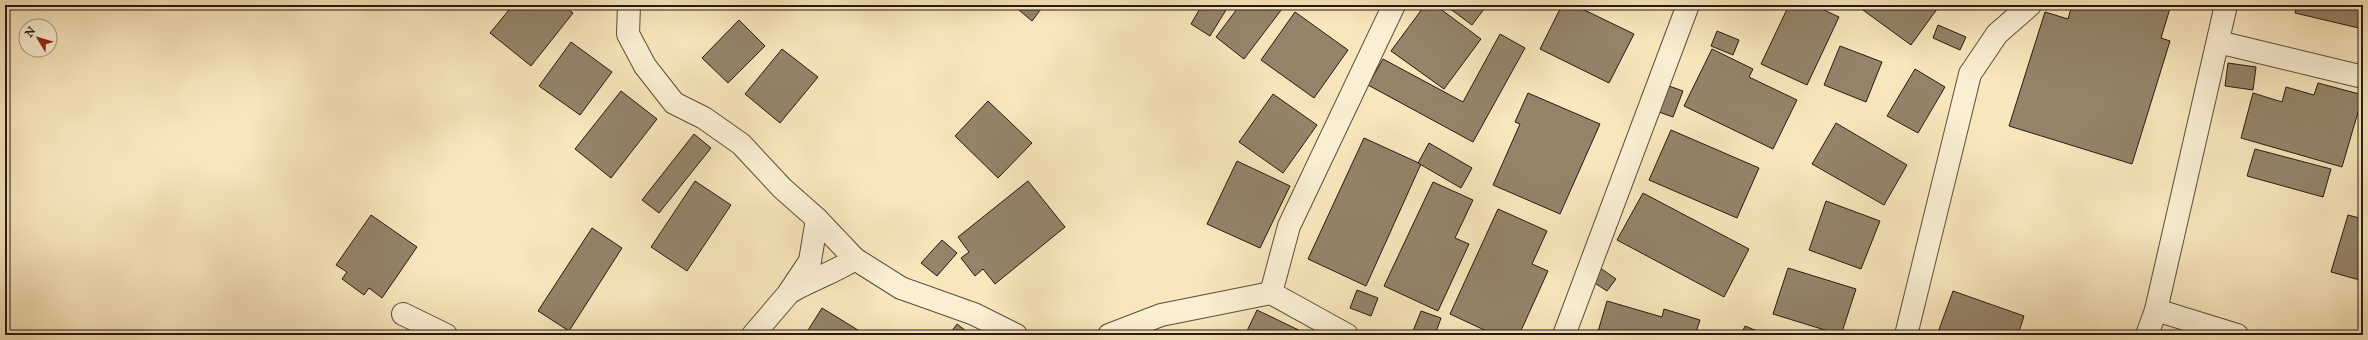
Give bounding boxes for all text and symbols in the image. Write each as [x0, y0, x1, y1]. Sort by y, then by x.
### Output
north arrow [18, 18, 58, 58]
text: N [22, 24, 40, 41]

